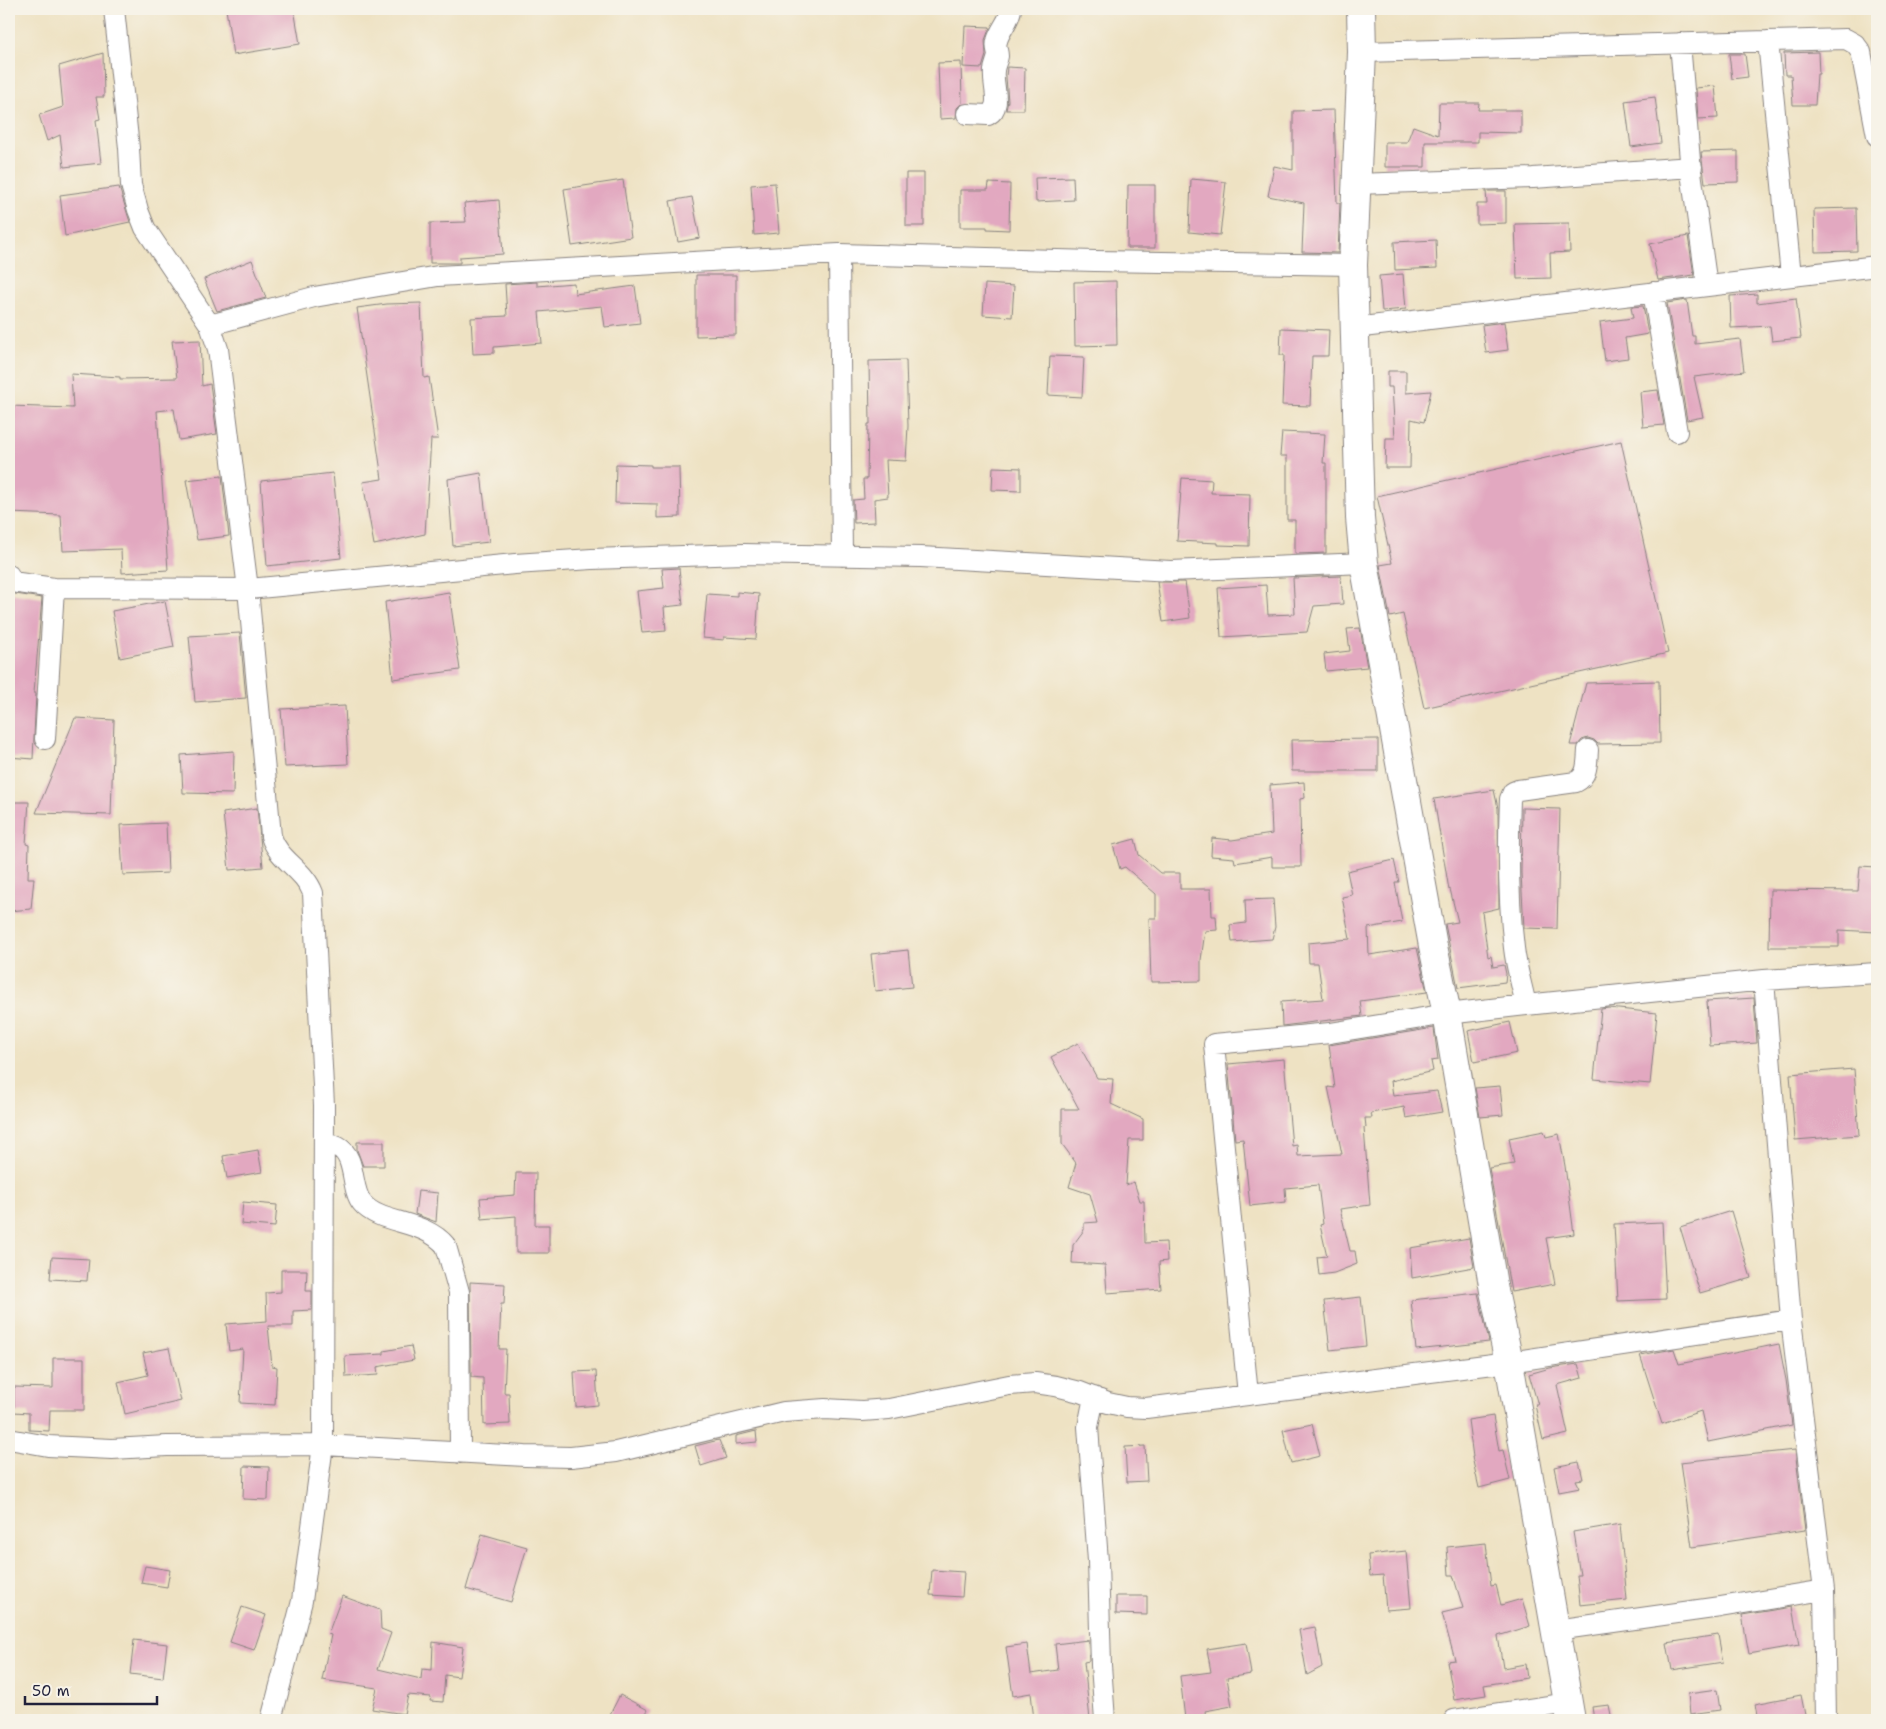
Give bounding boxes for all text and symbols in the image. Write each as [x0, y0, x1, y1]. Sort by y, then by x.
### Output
scale bar [25, 1674, 158, 1706]
text: 50 m [32, 1681, 70, 1701]

